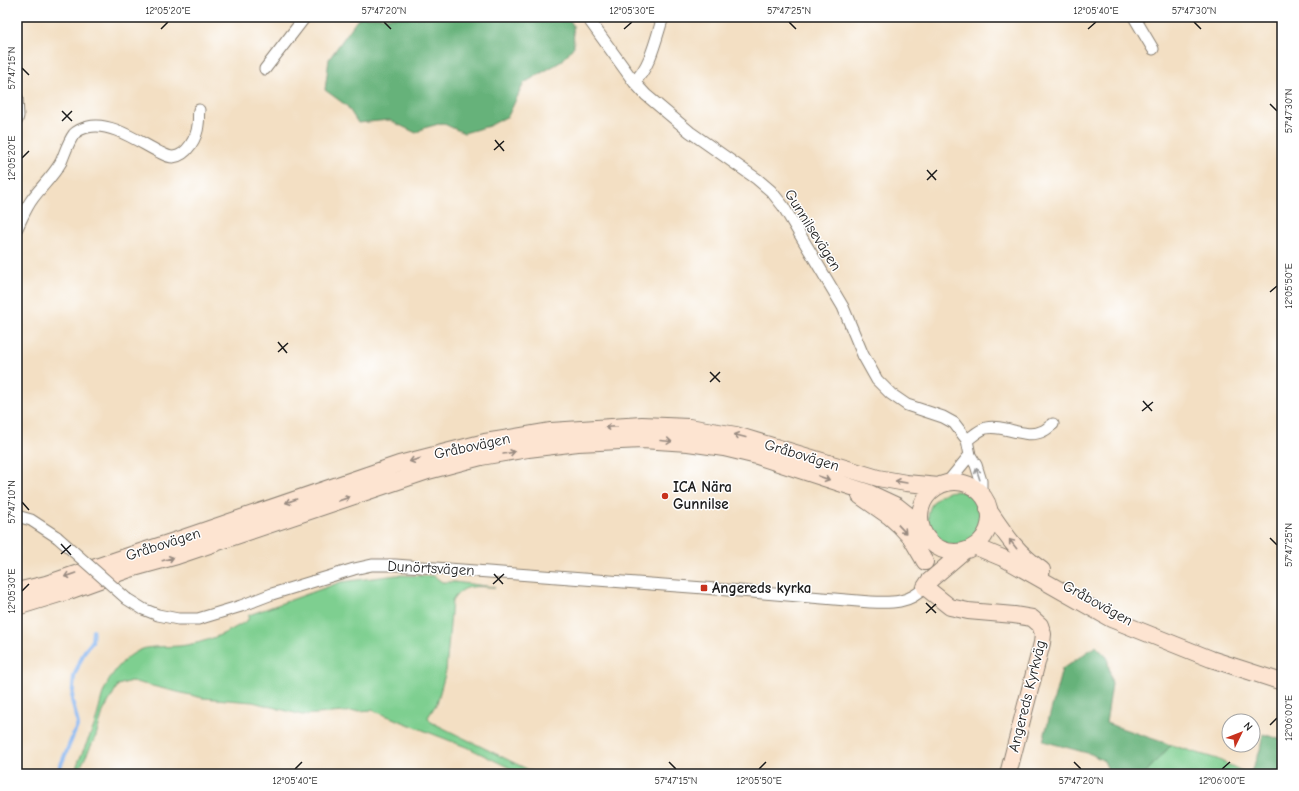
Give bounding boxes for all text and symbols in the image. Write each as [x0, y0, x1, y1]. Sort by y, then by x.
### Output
text: 12°05'20"E [145, 5, 191, 17]
text: 57°47'20"N [362, 5, 406, 17]
text: 12°05'30"E [609, 5, 655, 17]
text: 57°47'25"N [767, 5, 811, 17]
text: 12°05'40"E [1074, 5, 1118, 17]
text: 57°47'30"N [1172, 5, 1216, 17]
text: 57°47'15"N [6, 47, 18, 89]
text: 57°47'30"N [1283, 89, 1295, 133]
text: 12°05'20"E [6, 135, 18, 181]
street label: Gunnilsevägen [781, 186, 845, 274]
text: 12°05'50"E [1283, 263, 1295, 309]
one-way arrow [605, 423, 618, 430]
street label: Gråbovägen [432, 429, 512, 463]
one-way arrow [734, 432, 747, 440]
street label: Gråbovägen [762, 435, 842, 475]
one-way arrow [659, 437, 672, 444]
one-way arrow [502, 448, 515, 456]
one-way arrow [408, 456, 421, 464]
one-way arrow [974, 467, 981, 480]
one-way arrow [818, 475, 830, 483]
place label: ICA Nära Gunnilse [673, 478, 732, 513]
one-way arrow [895, 478, 908, 486]
text: 57°47'10"N [6, 480, 18, 524]
marker: ICA Nära Gunnilse [660, 491, 670, 501]
one-way arrow [337, 494, 349, 502]
one-way arrow [285, 498, 298, 505]
one-way arrow [897, 523, 906, 534]
text: 57°47'25"N [1283, 523, 1295, 567]
street label: Gråbovägen [123, 524, 203, 564]
one-way arrow [1008, 539, 1017, 550]
one-way arrow [161, 555, 174, 562]
street label: Dunörtsvägen [387, 557, 475, 579]
text: 12°05'30"E [6, 568, 18, 614]
one-way arrow [65, 572, 77, 580]
street label: Gråbovägen [1060, 576, 1136, 630]
place label: Angereds kyrka [712, 579, 811, 597]
marker: Angereds kyrka [699, 583, 709, 593]
street label: Angereds Kyrkväg [1004, 638, 1050, 754]
text: 12°06'00"E [1283, 695, 1295, 741]
north arrow [1221, 713, 1261, 753]
text: N [1241, 719, 1255, 734]
text: 12°05'40"E [273, 775, 317, 787]
text: 57°47'15"N [655, 775, 697, 787]
text: 12°05'50"E [736, 775, 782, 787]
text: 57°47'20"N [1059, 775, 1103, 787]
text: 12°06'00"E [1199, 775, 1245, 787]

